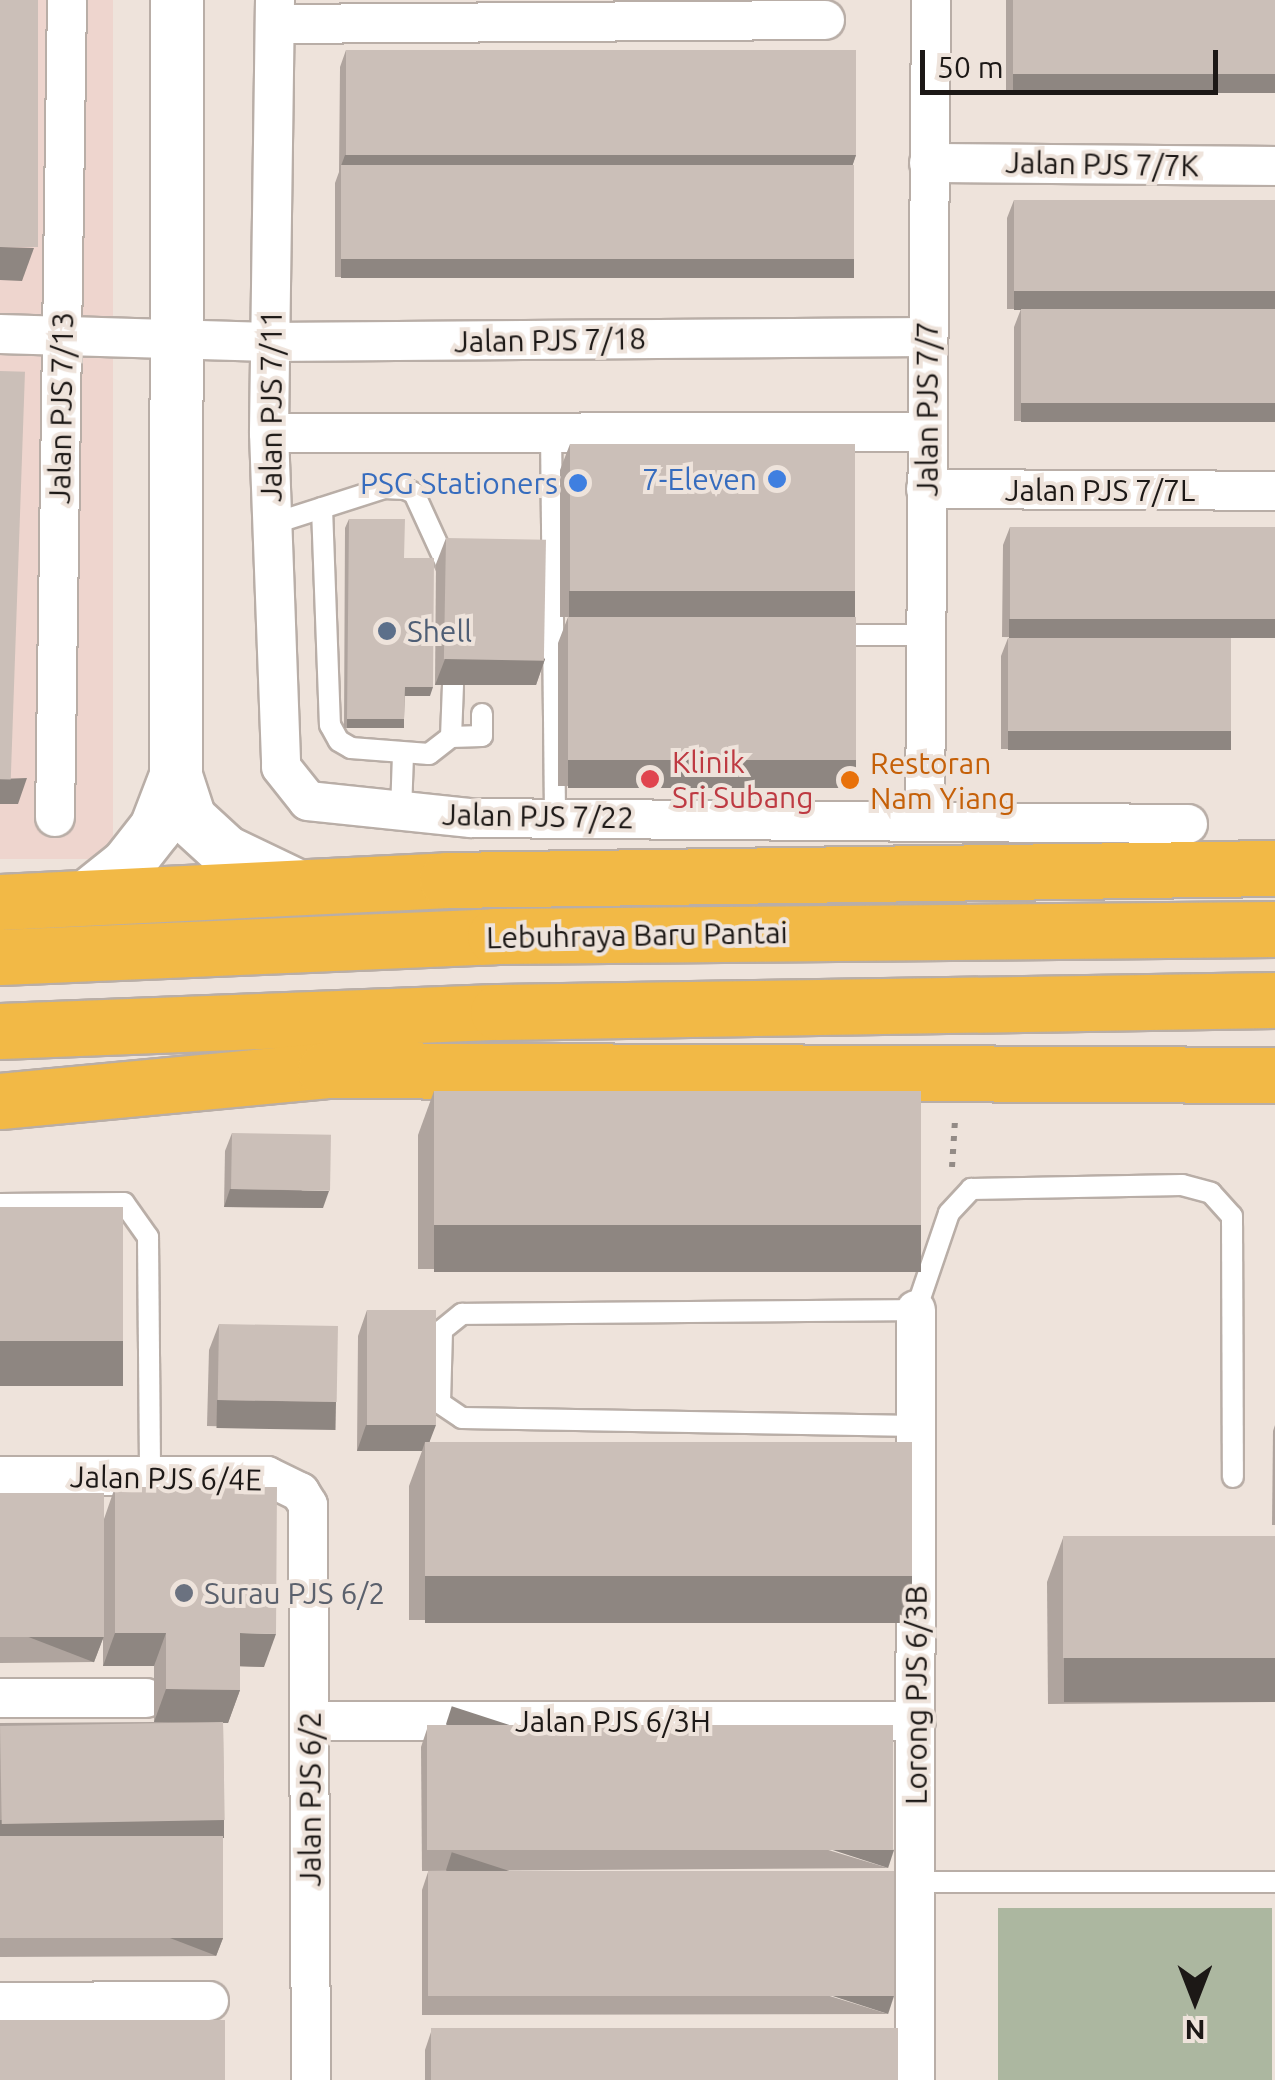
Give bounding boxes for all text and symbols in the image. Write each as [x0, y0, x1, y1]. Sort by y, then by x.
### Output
scale bar [925, 30, 1222, 92]
text: 50 m [937, 50, 1004, 84]
street label: Jalan PJS 7/7K [1005, 144, 1199, 184]
street label: Jalan PJS 7/11 [253, 310, 289, 502]
street label: Jalan PJS 7/13 [41, 312, 81, 504]
street label: Jalan PJS 7/18 [454, 320, 646, 360]
street label: Jalan PJS 7/7 [909, 321, 945, 497]
place label: 7-Eleven [642, 461, 757, 497]
place label: PSG Stationers [360, 465, 558, 501]
marker: 7-Eleven [766, 468, 788, 490]
marker: PSG Stationers [567, 472, 589, 494]
street label: Jalan PJS 7/7L [1005, 472, 1195, 508]
place label: Shell [407, 613, 472, 649]
marker: Shell [376, 620, 398, 642]
place label: Klinik Sri Subang [672, 744, 813, 814]
place label: Restoran Nam Yiang [870, 745, 1015, 816]
marker: Klinik Sri Subang [637, 766, 663, 792]
marker: Restoran Nam Yiang [839, 769, 861, 791]
street label: Jalan PJS 7/22 [442, 796, 634, 836]
street label: Lebuhraya Baru Pantai [486, 914, 788, 956]
street label: Jalan PJS 6/4E [70, 1458, 262, 1498]
place label: Surau PJS 6/2 [204, 1575, 385, 1611]
marker: Surau PJS 6/2 [173, 1582, 195, 1604]
street label: Lorong PJS 6/3B [898, 1585, 934, 1805]
street label: Jalan PJS 6/3H [515, 1703, 711, 1739]
street label: Jalan PJS 6/2 [292, 1711, 328, 1887]
north arrow [1145, 1950, 1245, 2050]
text: N [1185, 2015, 1205, 2046]

